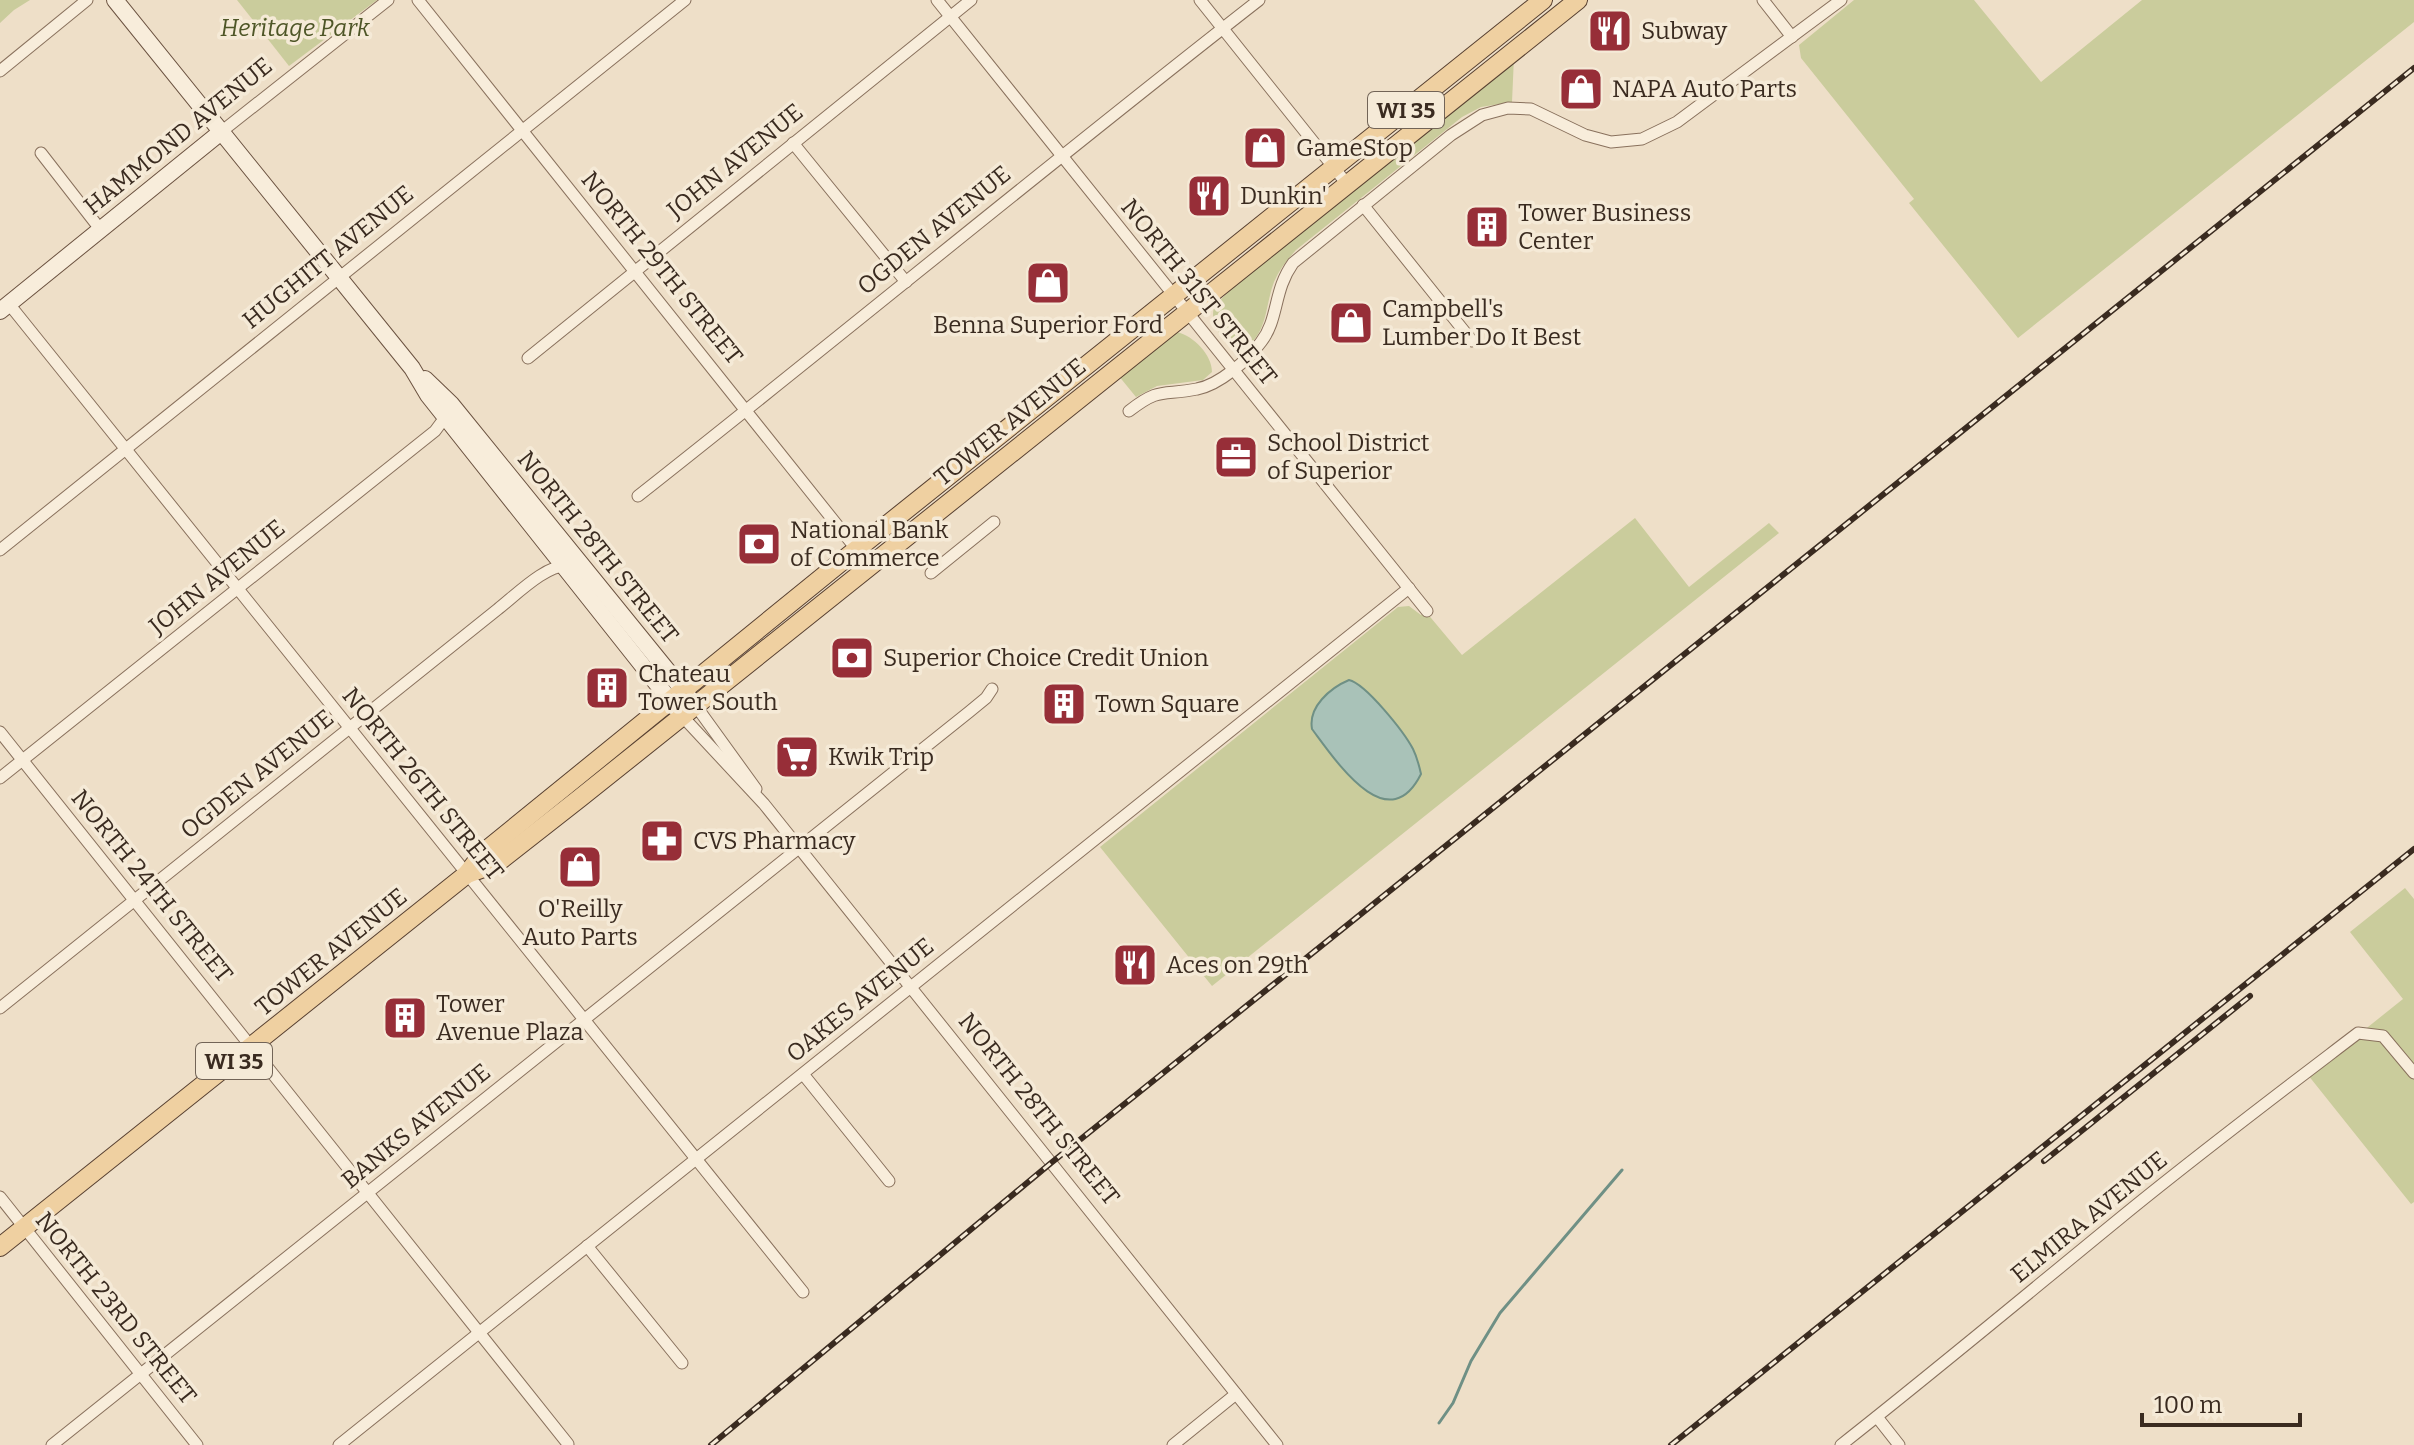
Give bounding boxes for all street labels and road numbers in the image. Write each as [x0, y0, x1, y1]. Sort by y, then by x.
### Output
street label: HAMMOND AVENUE [78, 52, 278, 220]
road number: WI 35 [1368, 92, 1444, 128]
street label: JOHN AVENUE [661, 98, 808, 225]
street label: OGDEN AVENUE [852, 160, 1016, 300]
street label: NORTH 29TH STREET [576, 166, 748, 370]
street label: HUGHITT AVENUE [237, 180, 419, 334]
street label: NORTH 31ST STREET [1115, 193, 1283, 391]
street label: TOWER AVENUE [929, 352, 1091, 492]
street label: NORTH 28TH STREET [512, 445, 684, 649]
street label: JOHN AVENUE [143, 514, 290, 641]
street label: NORTH 26TH STREET [337, 682, 509, 886]
street label: OGDEN AVENUE [175, 704, 339, 844]
street label: NORTH 24TH STREET [66, 784, 238, 988]
street label: TOWER AVENUE [250, 882, 412, 1022]
street label: OAKES AVENUE [781, 932, 939, 1068]
street label: NORTH 28TH STREET [953, 1007, 1125, 1211]
road number: WI 35 [196, 1043, 272, 1079]
street label: BANKS AVENUE [336, 1058, 496, 1194]
street label: ELMIRA AVENUE [2005, 1146, 2173, 1288]
street label: NORTH 23RD STREET [30, 1206, 202, 1410]

